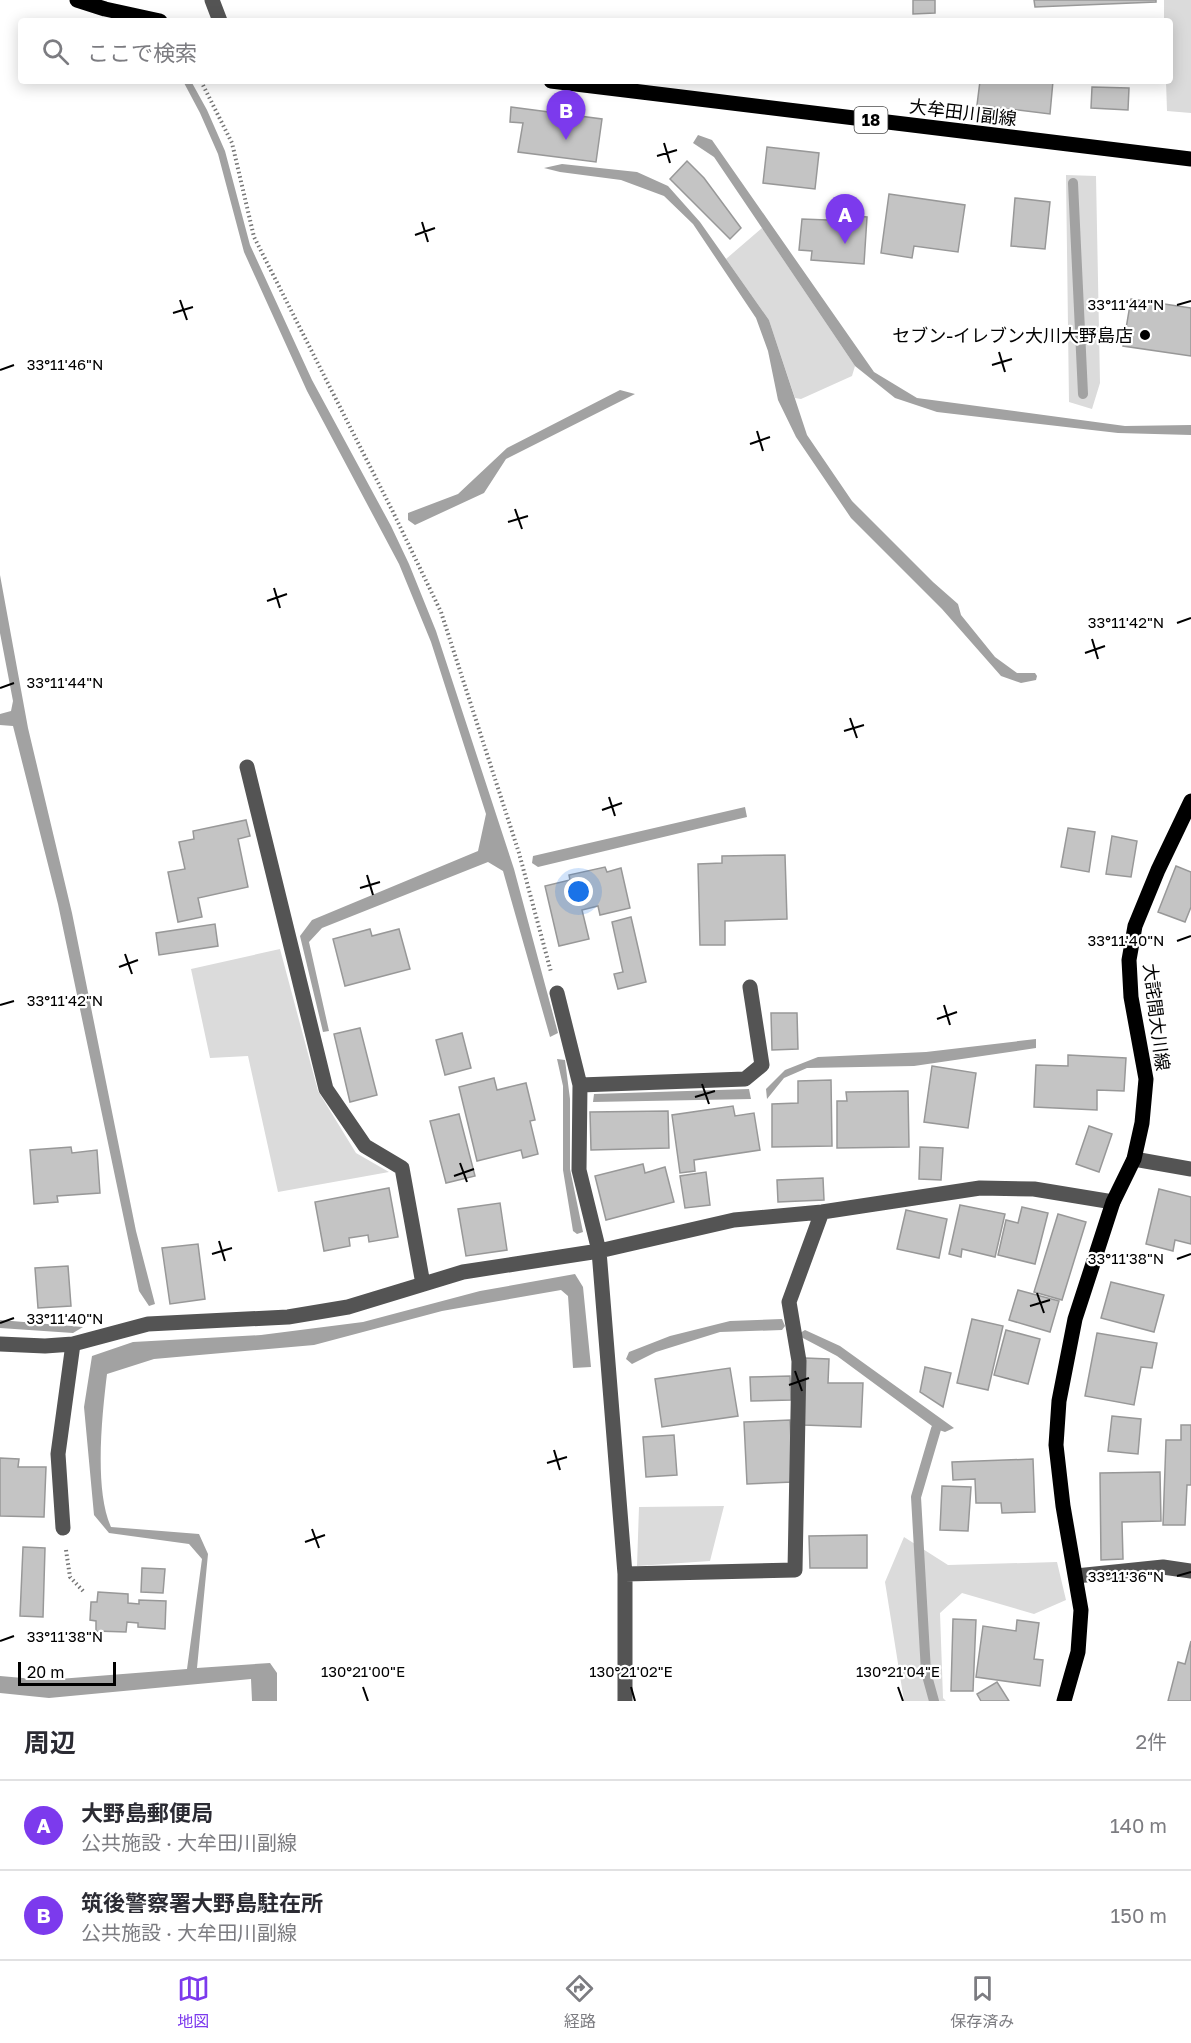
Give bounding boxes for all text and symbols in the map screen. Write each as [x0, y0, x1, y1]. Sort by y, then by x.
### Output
search box [18, 18, 1173, 84]
icon: search [39, 35, 72, 68]
text: ここで検索 [87, 39, 197, 66]
pin: B [546, 90, 586, 140]
street label: 大牟田川副線 [908, 95, 1018, 129]
road number: 18 [854, 107, 888, 133]
pin: A [826, 194, 864, 244]
text: 33°11'44"N [1088, 295, 1164, 313]
place label: セブン-イレブン大川大野島店 [892, 324, 1133, 346]
marker: セブン-イレブン大川大野島店 [1138, 328, 1152, 342]
text: 33°11'46"N [27, 355, 103, 373]
text: 33°11'42"N [1088, 613, 1164, 631]
text: 33°11'44"N [27, 673, 103, 691]
your location [564, 877, 593, 906]
text: 33°11'40"N [1088, 931, 1164, 949]
street label: 大詫間大川線 [1140, 962, 1174, 1072]
text: 33°11'42"N [27, 991, 103, 1009]
text: 33°11'38"N [1088, 1249, 1164, 1267]
text: 33°11'40"N [27, 1309, 103, 1327]
text: 33°11'36"N [1088, 1567, 1164, 1585]
text: 33°11'38"N [27, 1627, 103, 1645]
scale bar [18, 1659, 116, 1686]
text: 20 m [27, 1662, 64, 1682]
text: 130°21'00"E [321, 1662, 405, 1680]
text: 130°21'02"E [589, 1662, 673, 1680]
text: 130°21'04"E [856, 1662, 940, 1680]
text: 周辺 [24, 1727, 76, 1758]
text: 2件 [1135, 1729, 1167, 1753]
text: 大野島郵便局 [81, 1799, 213, 1826]
text: A [36, 1813, 51, 1837]
text: 140 m [1110, 1813, 1167, 1837]
text: 公共施設 · 大牟田川副線 [81, 1830, 297, 1854]
text: 筑後警察署大野島駐在所 [81, 1889, 323, 1916]
text: B [36, 1903, 51, 1927]
text: 150 m [1111, 1903, 1167, 1927]
text: 公共施設 · 大牟田川副線 [81, 1920, 297, 1944]
tab: 地図 [177, 1972, 210, 2032]
tab: 経路 [563, 1972, 596, 2032]
tab: 保存済み [950, 1972, 1014, 2032]

